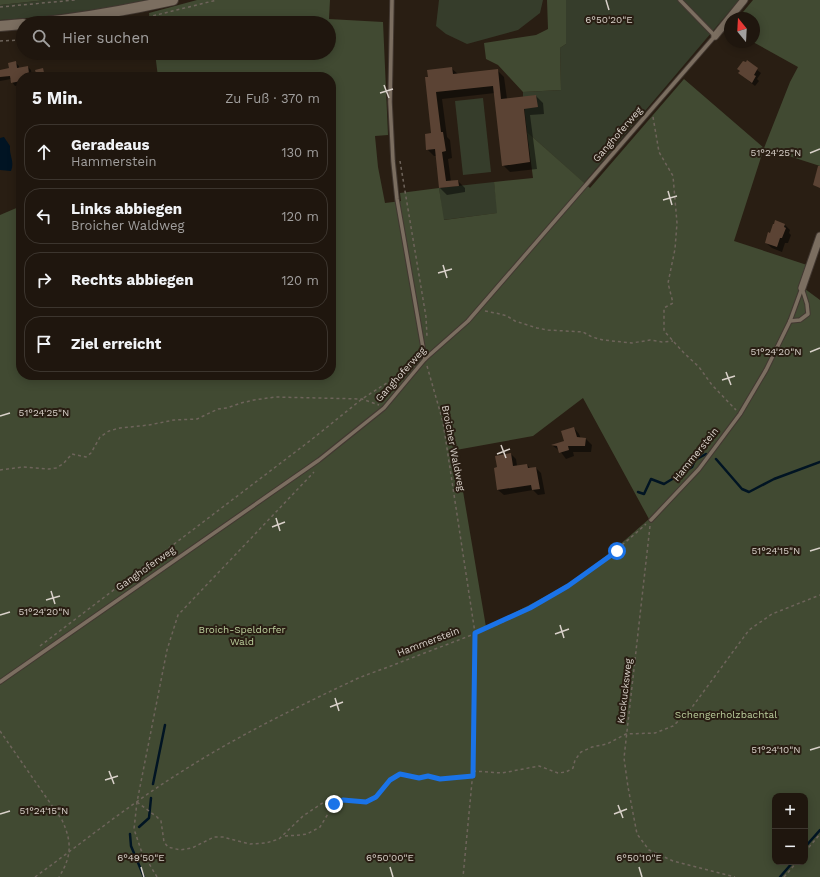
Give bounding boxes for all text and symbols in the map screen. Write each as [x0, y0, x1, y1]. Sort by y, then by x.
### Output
north arrow [724, 12, 760, 48]
text: 6°50'20"E [585, 14, 633, 25]
search box [16, 16, 336, 60]
icon: search [30, 27, 52, 49]
text: Hier suchen [62, 29, 149, 47]
text: 5 Min. [32, 88, 83, 108]
text: Zu Fuß · 370 m [225, 91, 320, 106]
street label: Ganghoferweg [590, 104, 645, 164]
text: Geradeaus [71, 136, 150, 154]
icon: ahead [33, 141, 55, 163]
text: 130 m [281, 145, 319, 160]
text: 51°24'25"N [751, 147, 801, 158]
text: Hammerstein [71, 154, 156, 169]
text: Links abbiegen [71, 200, 182, 218]
icon: left [33, 205, 55, 227]
text: 120 m [281, 209, 319, 224]
text: Broicher Waldweg [71, 218, 184, 233]
icon: right [33, 269, 55, 291]
text: Rechts abbiegen [71, 271, 193, 289]
text: 120 m [281, 273, 319, 288]
icon: arrive [33, 333, 55, 355]
text: Ziel erreicht [71, 335, 161, 353]
street label: Ganghoferweg [373, 344, 428, 404]
text: 51°24'20"N [750, 346, 802, 357]
street label: Broicher Waldweg [440, 404, 467, 493]
text: 51°24'25"N [19, 407, 69, 418]
street label: Hammerstein [670, 425, 720, 483]
route start [608, 542, 626, 560]
street label: Ganghoferweg [114, 544, 177, 593]
text: 51°24'15"N [752, 545, 800, 556]
text: 51°24'20"N [18, 606, 70, 617]
park label: Broich-Speldorfer Wald [198, 624, 286, 647]
street label: Hammerstein [396, 625, 461, 658]
street label: Kuckucksweg [615, 657, 634, 724]
park label: Schengerholzbachtal [675, 709, 777, 720]
text: 51°24'10"N [751, 744, 801, 755]
map controls [772, 793, 808, 865]
button: + [772, 793, 808, 829]
route end [325, 795, 343, 813]
text: 51°24'15"N [20, 805, 68, 816]
button: − [772, 829, 808, 865]
text: 6°49'50"E [117, 852, 165, 863]
text: 6°50'00"E [366, 852, 414, 863]
text: 6°50'10"E [616, 852, 662, 863]

